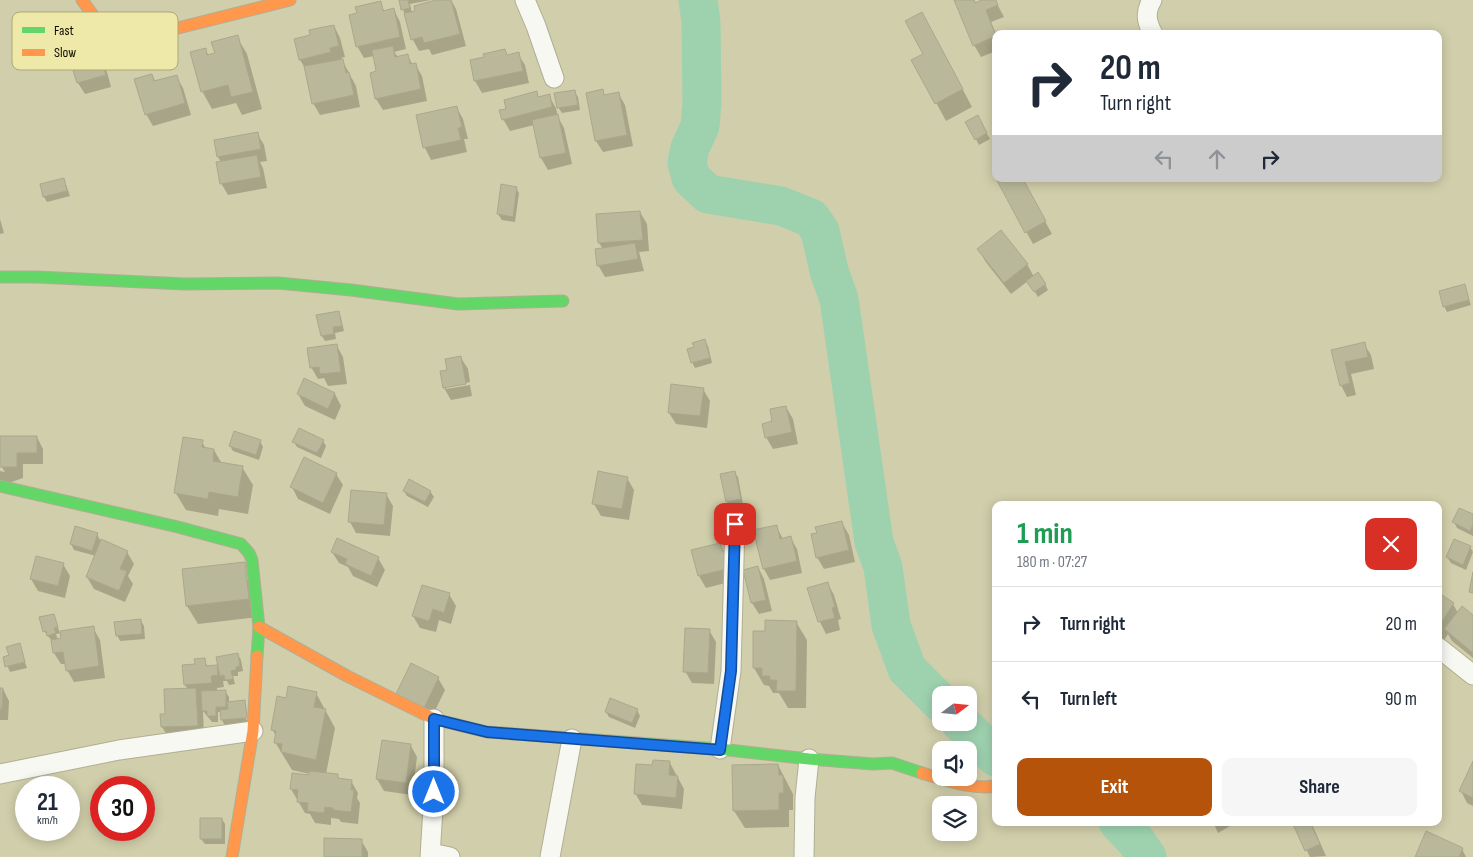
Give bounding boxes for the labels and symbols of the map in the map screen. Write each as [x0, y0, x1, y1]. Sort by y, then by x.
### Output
legend [12, 12, 178, 70]
text: Fast [54, 22, 74, 39]
text: Slow [54, 44, 76, 61]
pin [714, 503, 756, 545]
north arrow [932, 686, 978, 731]
position arrow [407, 765, 459, 817]
speed limit sign: 30 [90, 776, 155, 841]

